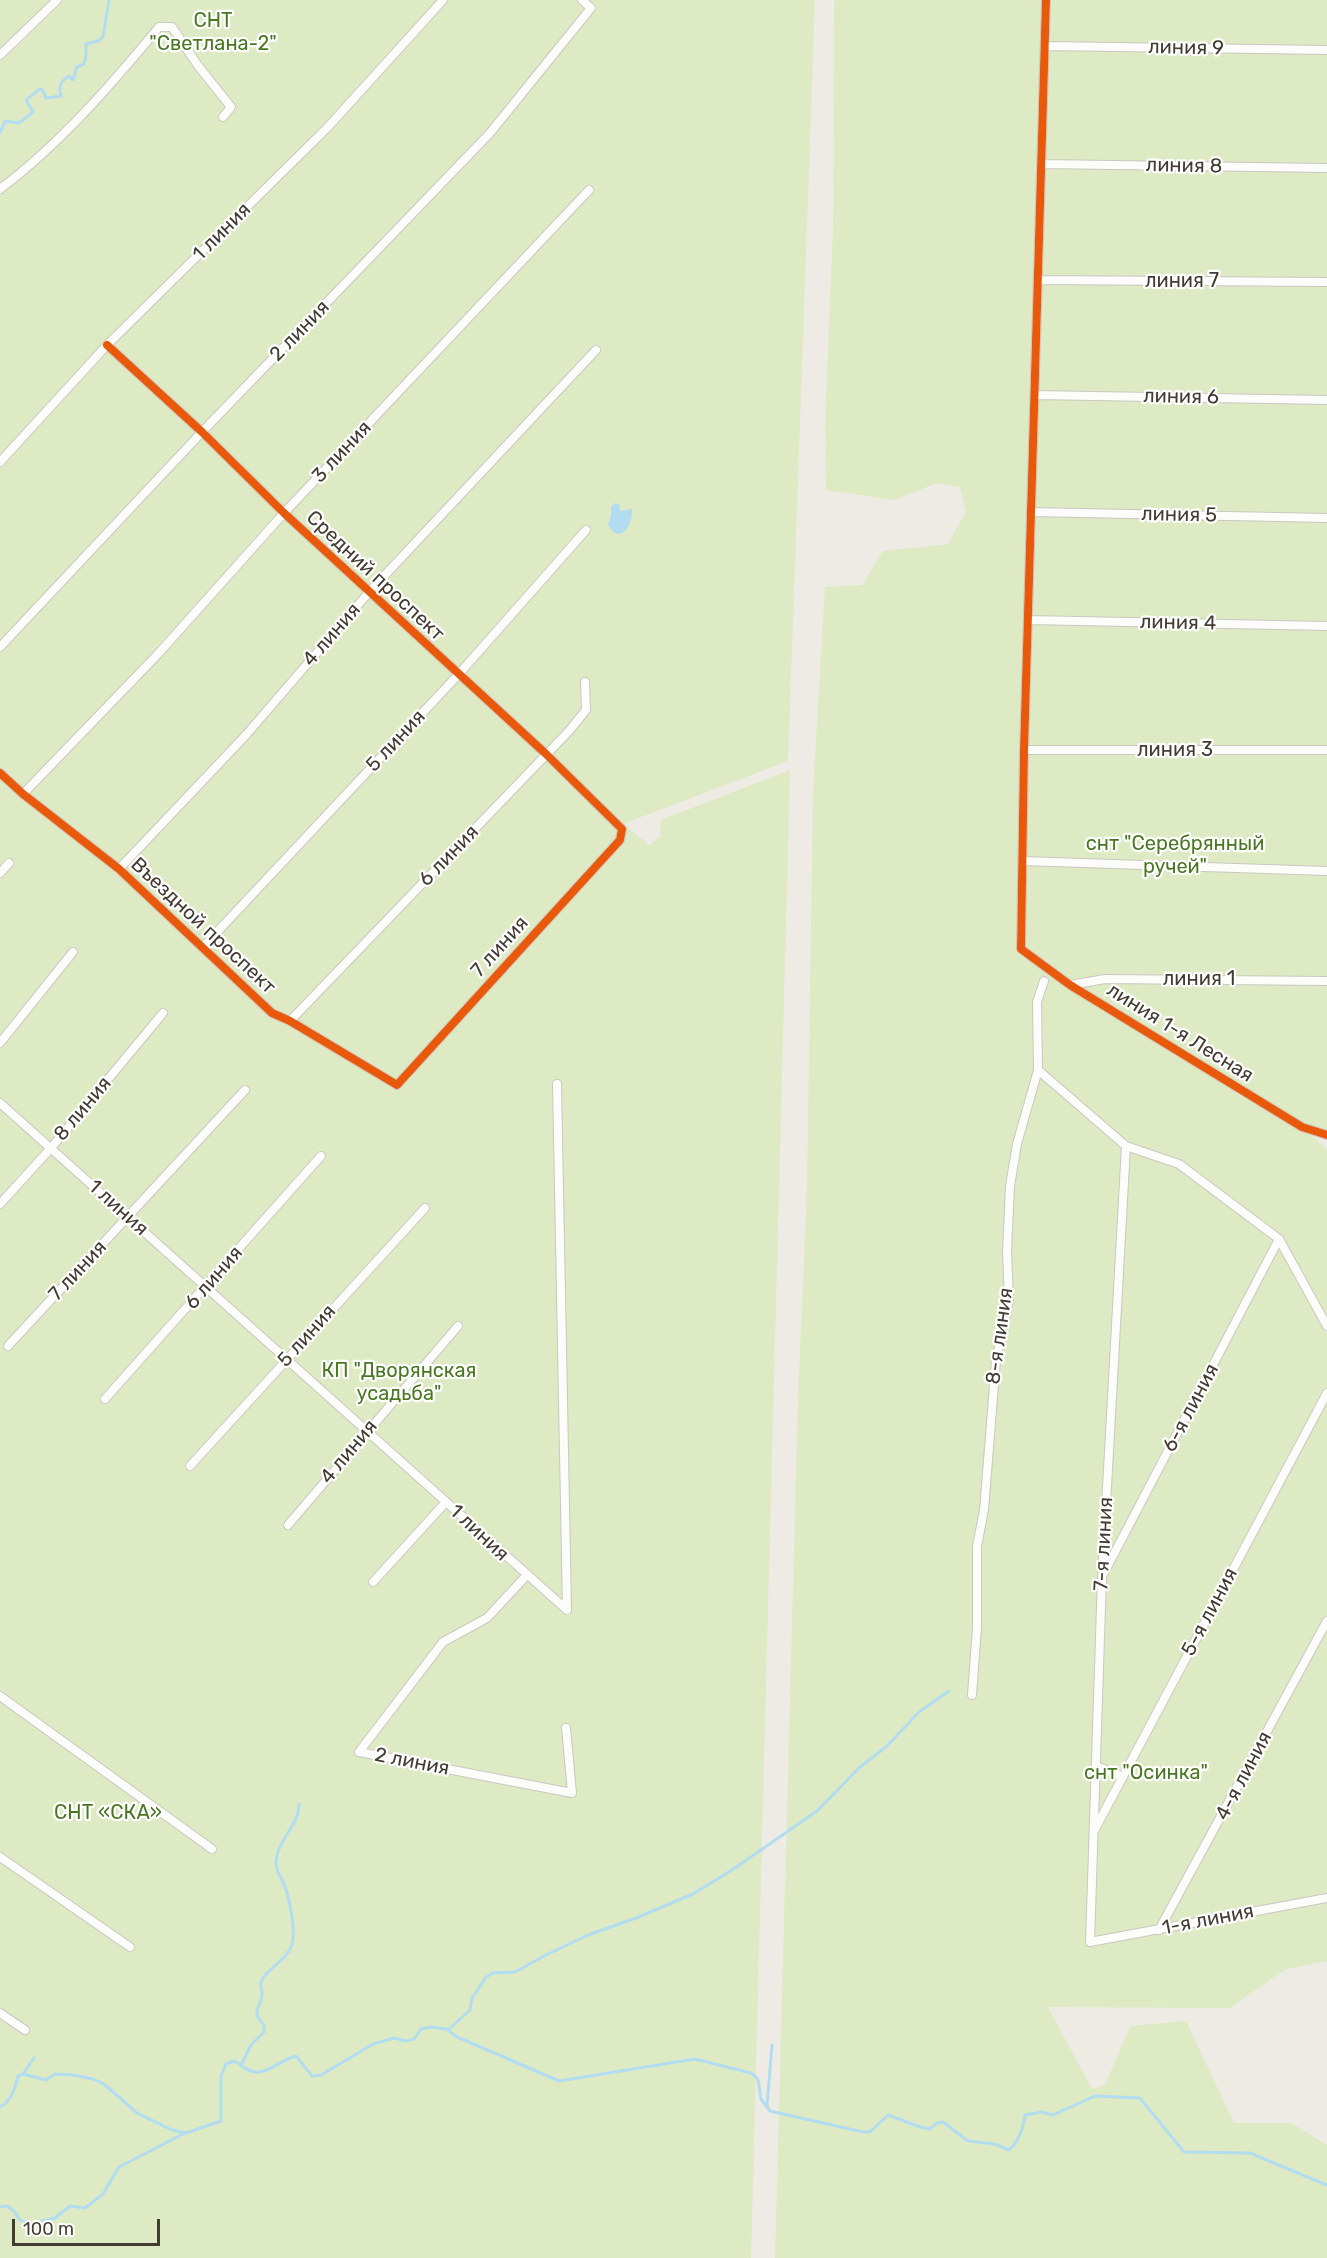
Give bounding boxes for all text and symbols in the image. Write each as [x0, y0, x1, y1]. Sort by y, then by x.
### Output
park label: СНТ "Светлана-2" [149, 9, 277, 56]
street label: линия 9 [1148, 35, 1224, 61]
street label: линия 8 [1145, 153, 1223, 179]
street label: 1 линия [188, 198, 256, 266]
street label: линия 7 [1145, 269, 1219, 293]
street label: 2 линия [265, 295, 335, 367]
street label: линия 6 [1143, 384, 1219, 410]
street label: 3 линия [307, 416, 377, 488]
street label: линия 5 [1141, 502, 1217, 528]
street label: Средний проспект [301, 506, 449, 646]
street label: 4 линия [298, 598, 366, 672]
street label: линия 4 [1140, 610, 1216, 636]
street label: 5 линия [361, 705, 431, 777]
street label: линия 3 [1137, 738, 1213, 762]
street label: 6 линия [414, 820, 484, 892]
park label: снт "Серебрянный ручей" [1086, 832, 1264, 879]
street label: Въездной проспект [126, 853, 280, 999]
street label: 7 линия [466, 911, 534, 983]
street label: линия 1 [1163, 967, 1235, 991]
street label: линия 1-я Лесная [1102, 978, 1258, 1088]
street label: 8 линия [49, 1072, 117, 1146]
street label: 1 линия [83, 1175, 153, 1241]
street label: 7 линия [44, 1236, 112, 1306]
street label: 6 линия [180, 1241, 248, 1315]
street label: 8-я линия [981, 1286, 1019, 1386]
street label: 5 линия [273, 1300, 341, 1372]
park label: КП "Дворянская усадьба" [321, 1359, 477, 1406]
street label: 6-я линия [1158, 1360, 1224, 1456]
street label: 4 линия [315, 1415, 383, 1489]
street label: 7-я линия [1090, 1496, 1118, 1592]
street label: 1 линия [444, 1500, 514, 1566]
street label: 5-я линия [1177, 1564, 1243, 1660]
street label: 4-я линия [1211, 1728, 1277, 1824]
street label: 2 линия [373, 1743, 451, 1781]
park label: снт "Осинка" [1084, 1761, 1208, 1785]
park label: СНТ «СКА» [54, 1801, 162, 1825]
street label: 1-я линия [1160, 1899, 1256, 1941]
scale bar [15, 2207, 164, 2245]
text: 100 m [23, 2218, 74, 2240]

